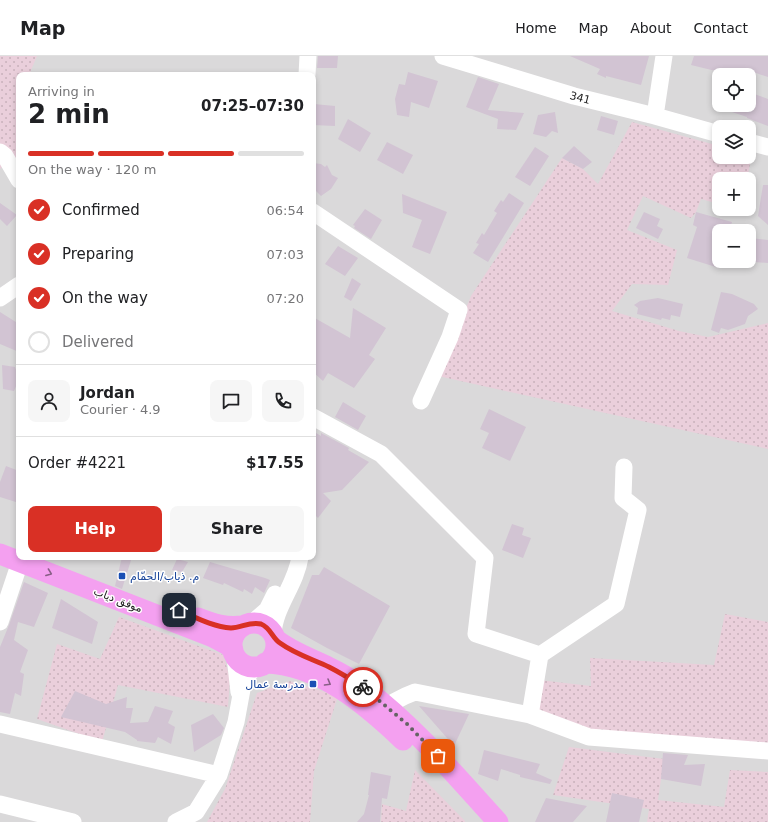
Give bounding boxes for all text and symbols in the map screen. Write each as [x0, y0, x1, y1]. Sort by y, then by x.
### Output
text: Map [20, 17, 65, 39]
text: Home [515, 20, 557, 36]
text: Map [579, 20, 608, 36]
text: About [630, 20, 672, 36]
text: Contact [694, 20, 748, 36]
map controls [712, 68, 756, 268]
button: locate [712, 68, 756, 112]
text: Arriving in [28, 84, 95, 99]
street label: 341 [568, 89, 592, 107]
text: 07:25–07:30 [201, 97, 304, 115]
text: 2 min [28, 99, 110, 129]
button: layers [712, 120, 756, 164]
text: On the way · 120 m [28, 162, 156, 177]
button: + [712, 172, 756, 216]
icon: check [28, 199, 50, 221]
text: Confirmed [62, 201, 140, 219]
text: 06:54 [267, 203, 304, 218]
button: − [712, 224, 756, 268]
icon: check [28, 243, 50, 265]
text: Preparing [62, 245, 134, 263]
text: 07:03 [267, 247, 304, 262]
icon: check [28, 287, 50, 309]
text: On the way [62, 289, 148, 307]
text: 07:20 [267, 291, 304, 306]
text: Delivered [62, 333, 134, 351]
button: person [28, 380, 70, 422]
button: chat [210, 380, 252, 422]
button: phone [262, 380, 304, 422]
text: Jordan [80, 384, 135, 402]
text: Courier · 4.9 [80, 402, 161, 417]
text: Order #4221 [28, 454, 126, 472]
text: $17.55 [246, 454, 304, 472]
button: Help [28, 506, 162, 552]
button: Share [170, 506, 304, 552]
one-way arrow [46, 569, 53, 577]
place label: م. ذياب/الحمّام [130, 570, 199, 583]
marker: م. ذياب/الحمّام [117, 571, 127, 581]
street label: موفق دياب [91, 585, 144, 616]
pin [162, 593, 196, 627]
icon: home [168, 599, 190, 621]
courier [343, 667, 383, 707]
icon: bike [352, 676, 374, 698]
place label: مدرسة عمال [245, 678, 305, 691]
one-way arrow [324, 678, 332, 685]
marker: مدرسة عمال [308, 679, 318, 689]
pin [421, 739, 455, 773]
icon: bag [427, 745, 449, 767]

